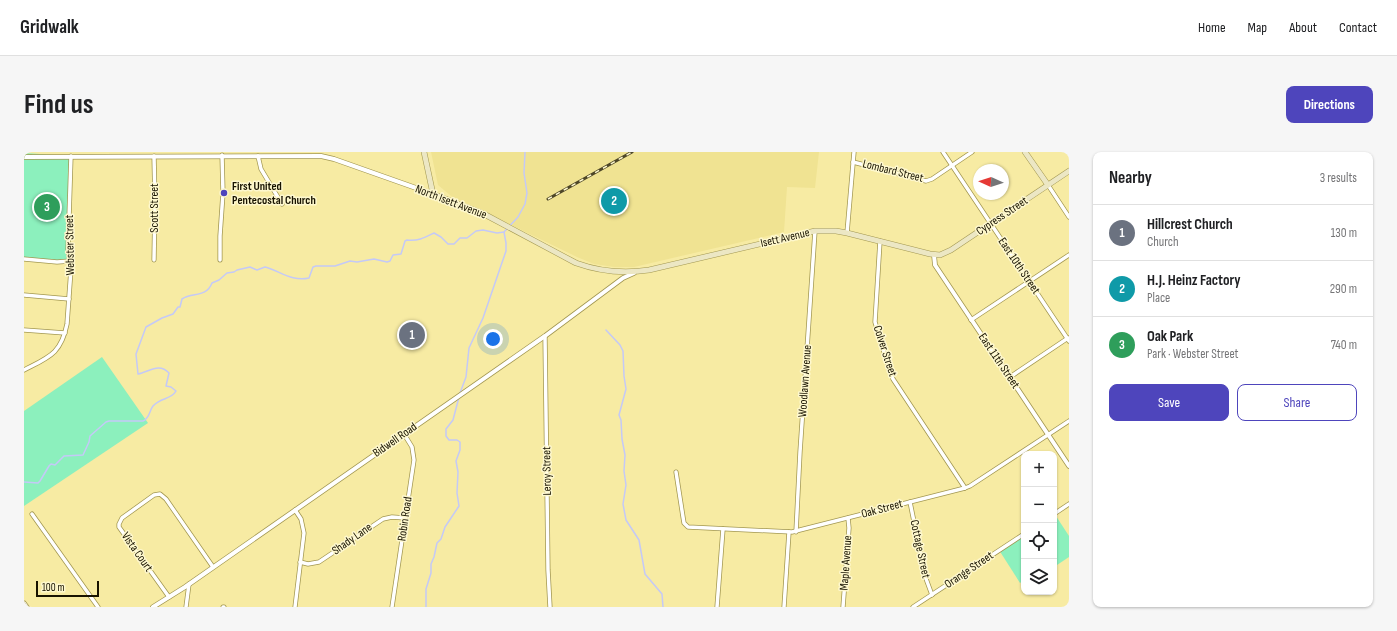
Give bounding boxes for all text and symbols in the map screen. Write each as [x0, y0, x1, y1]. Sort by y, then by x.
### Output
text: Gridwalk [20, 16, 79, 39]
text: Home [1198, 19, 1226, 36]
text: Map [1248, 19, 1267, 36]
text: About [1289, 19, 1317, 36]
text: Contact [1339, 19, 1377, 36]
button: Directions [1286, 86, 1373, 123]
text: Find us [24, 88, 93, 121]
street label: Lombard Street [861, 156, 925, 186]
north arrow [973, 164, 1009, 200]
text: Nearby [1109, 168, 1152, 188]
text: 3 results [1320, 170, 1357, 186]
place label: First United Pentecostal Church [232, 179, 316, 208]
street label: North Isett Avenue [413, 181, 489, 223]
street label: Scott Street [147, 183, 162, 233]
pin: 2 [601, 186, 627, 216]
marker: First United Pentecostal Church [219, 188, 229, 198]
pin: 3 [34, 192, 60, 222]
street label: Cypress Street [973, 193, 1031, 239]
street label: Webster Street [62, 214, 78, 276]
text: Hillcrest Church [1147, 215, 1233, 234]
street label: Isett Avenue [759, 225, 811, 251]
text: 1 [1119, 225, 1125, 241]
text: 130 m [1331, 225, 1357, 241]
text: Church [1147, 234, 1179, 250]
street label: East 10th Street [995, 235, 1044, 297]
text: H.J. Heinz Factory [1147, 271, 1241, 290]
text: 2 [1119, 281, 1125, 297]
text: 290 m [1330, 281, 1357, 297]
text: Place [1147, 290, 1170, 306]
pin: 1 [399, 320, 425, 350]
street label: Colver Street [870, 323, 900, 379]
text: Oak Park [1147, 327, 1193, 346]
your location [483, 329, 503, 349]
street label: East 11th Street [975, 330, 1023, 392]
text: 3 [1119, 337, 1125, 353]
text: 740 m [1331, 337, 1357, 353]
street label: Woodlawn Avenue [795, 344, 815, 418]
text: Park · Webster Street [1147, 346, 1239, 362]
button: Save [1109, 384, 1229, 421]
button: Share [1237, 384, 1357, 421]
street label: Bidwell Road [370, 419, 420, 461]
street label: Leroy Street [539, 446, 555, 496]
map controls [1021, 451, 1057, 595]
button: + [1021, 451, 1057, 487]
button: − [1021, 487, 1057, 523]
street label: Robin Road [394, 496, 416, 542]
street label: Oak Street [860, 496, 905, 522]
street label: Cottage Street [906, 518, 934, 580]
street label: Shady Lane [329, 520, 375, 558]
button: locate [1021, 523, 1057, 559]
street label: Vista Court [118, 529, 156, 575]
street label: Maple Avenue [837, 535, 855, 591]
street label: Orange Street [942, 548, 997, 592]
button: layers [1021, 559, 1057, 595]
scale bar [36, 579, 99, 598]
text: 100 m [42, 581, 64, 594]

